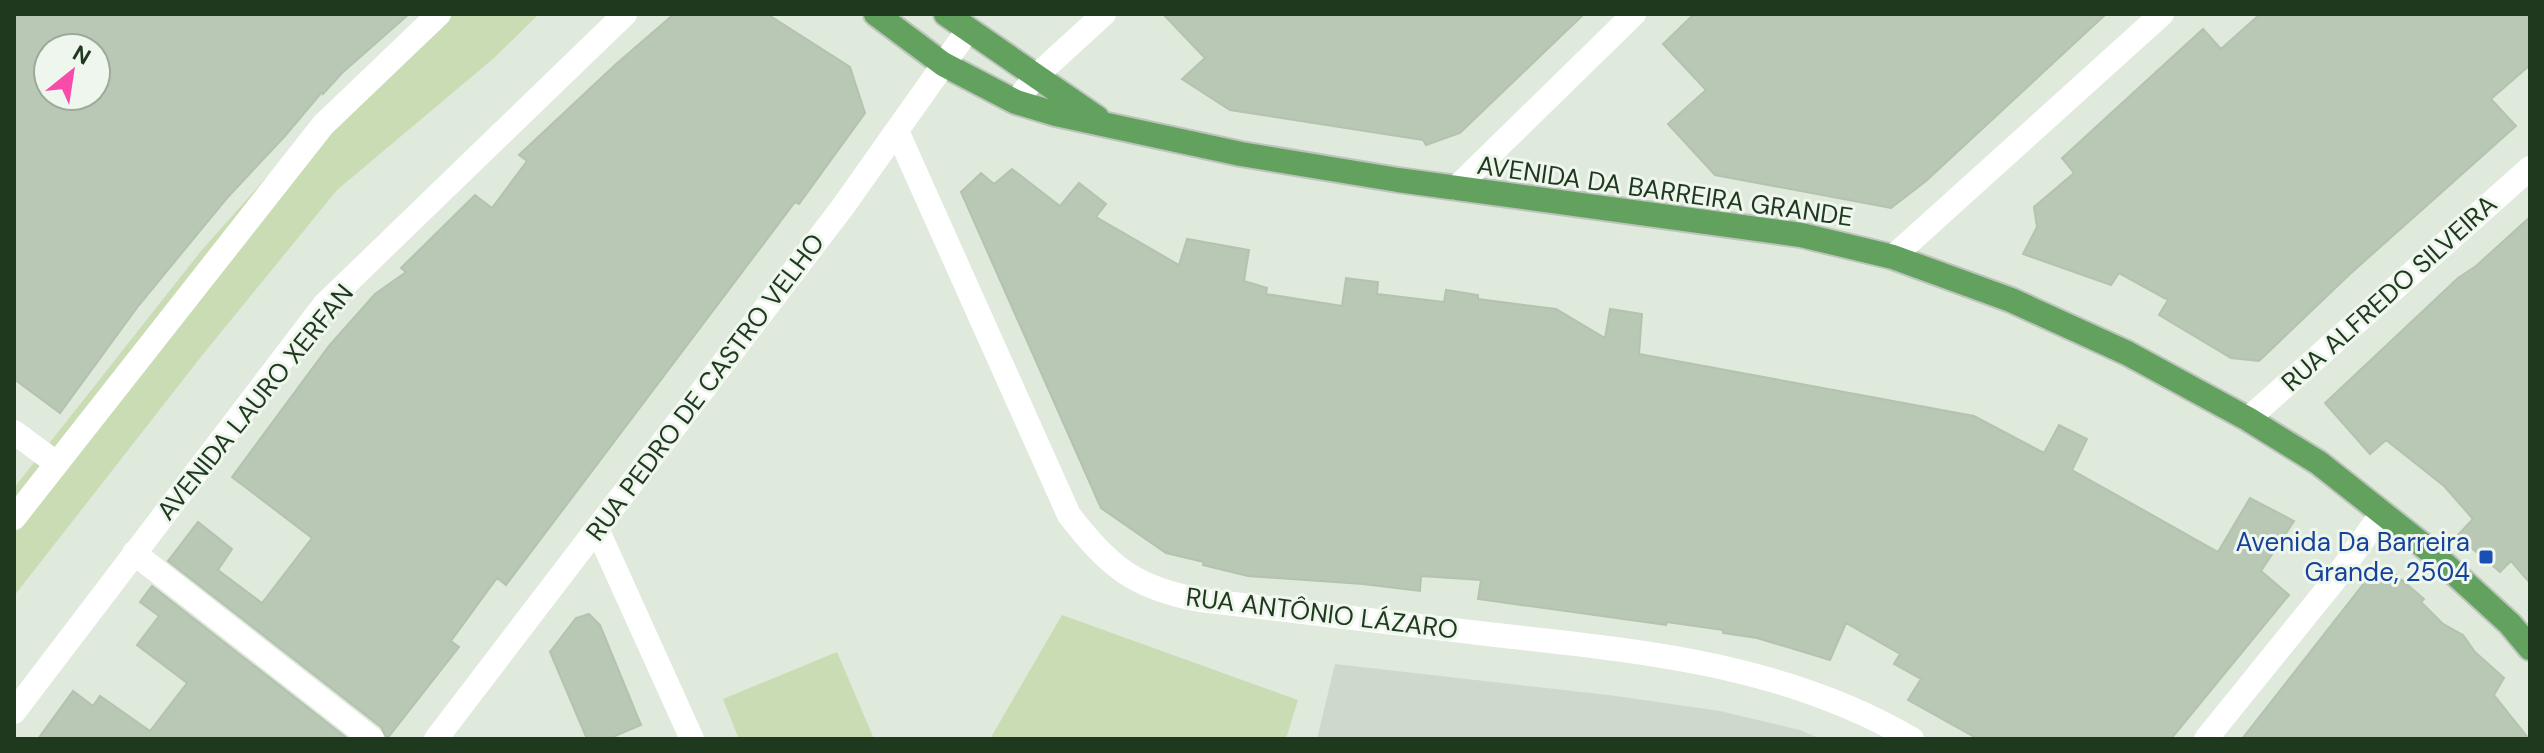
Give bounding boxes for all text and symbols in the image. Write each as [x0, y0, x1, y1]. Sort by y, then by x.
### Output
north arrow [32, 32, 112, 112]
text: N [68, 39, 96, 72]
street label: AVENIDA DA BARREIRA GRANDE [1475, 148, 1855, 234]
street label: RUA ALFREDO SILVEIRA [2274, 187, 2504, 399]
street label: RUA PEDRO DE CASTRO VELHO [578, 227, 832, 547]
street label: AVENIDA LAURO XERFAN [149, 277, 361, 527]
place label: Avenida Da Barreira Grande, 2504 [2235, 525, 2470, 589]
marker: Avenida Da Barreira Grande, 2504 [2477, 548, 2495, 566]
street label: RUA ANTÔNIO LÁZARO [1184, 579, 1460, 647]

